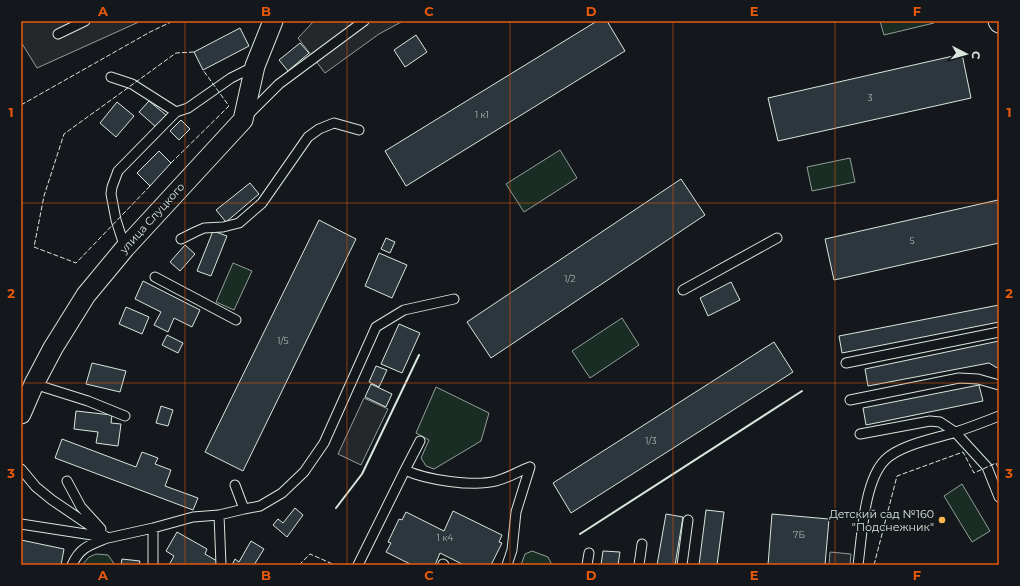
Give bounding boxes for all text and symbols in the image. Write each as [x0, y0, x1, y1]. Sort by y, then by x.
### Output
text: A [97, 3, 109, 19]
text: B [261, 3, 271, 19]
text: C [424, 3, 434, 19]
text: D [586, 3, 597, 19]
text: E [750, 3, 759, 19]
text: F [913, 3, 921, 19]
north arrow [946, 34, 986, 74]
text: С [969, 50, 983, 60]
house number: 3 [867, 92, 873, 103]
text: 1 [8, 104, 14, 120]
text: 1 [1006, 104, 1012, 120]
house number: 1 к1 [475, 109, 489, 120]
street label: улица Слуцкого [116, 180, 188, 257]
house number: 5 [909, 235, 915, 246]
house number: 1/2 [564, 273, 576, 284]
text: 2 [7, 285, 15, 301]
text: 2 [1005, 285, 1013, 301]
house number: 1/5 [277, 335, 289, 346]
house number: 1/3 [645, 435, 657, 446]
text: 3 [6, 465, 15, 481]
text: 3 [1004, 465, 1013, 481]
place label: Детский сад №160 "Подснежник" [829, 507, 934, 534]
marker: Детский сад №160 "Подснежник" [937, 515, 947, 525]
house number: 7Б [793, 529, 805, 540]
house number: 1 к4 [437, 532, 453, 543]
text: A [97, 567, 109, 583]
text: B [261, 567, 271, 583]
text: C [424, 567, 434, 583]
text: D [586, 567, 597, 583]
text: E [750, 567, 759, 583]
text: F [913, 567, 921, 583]

